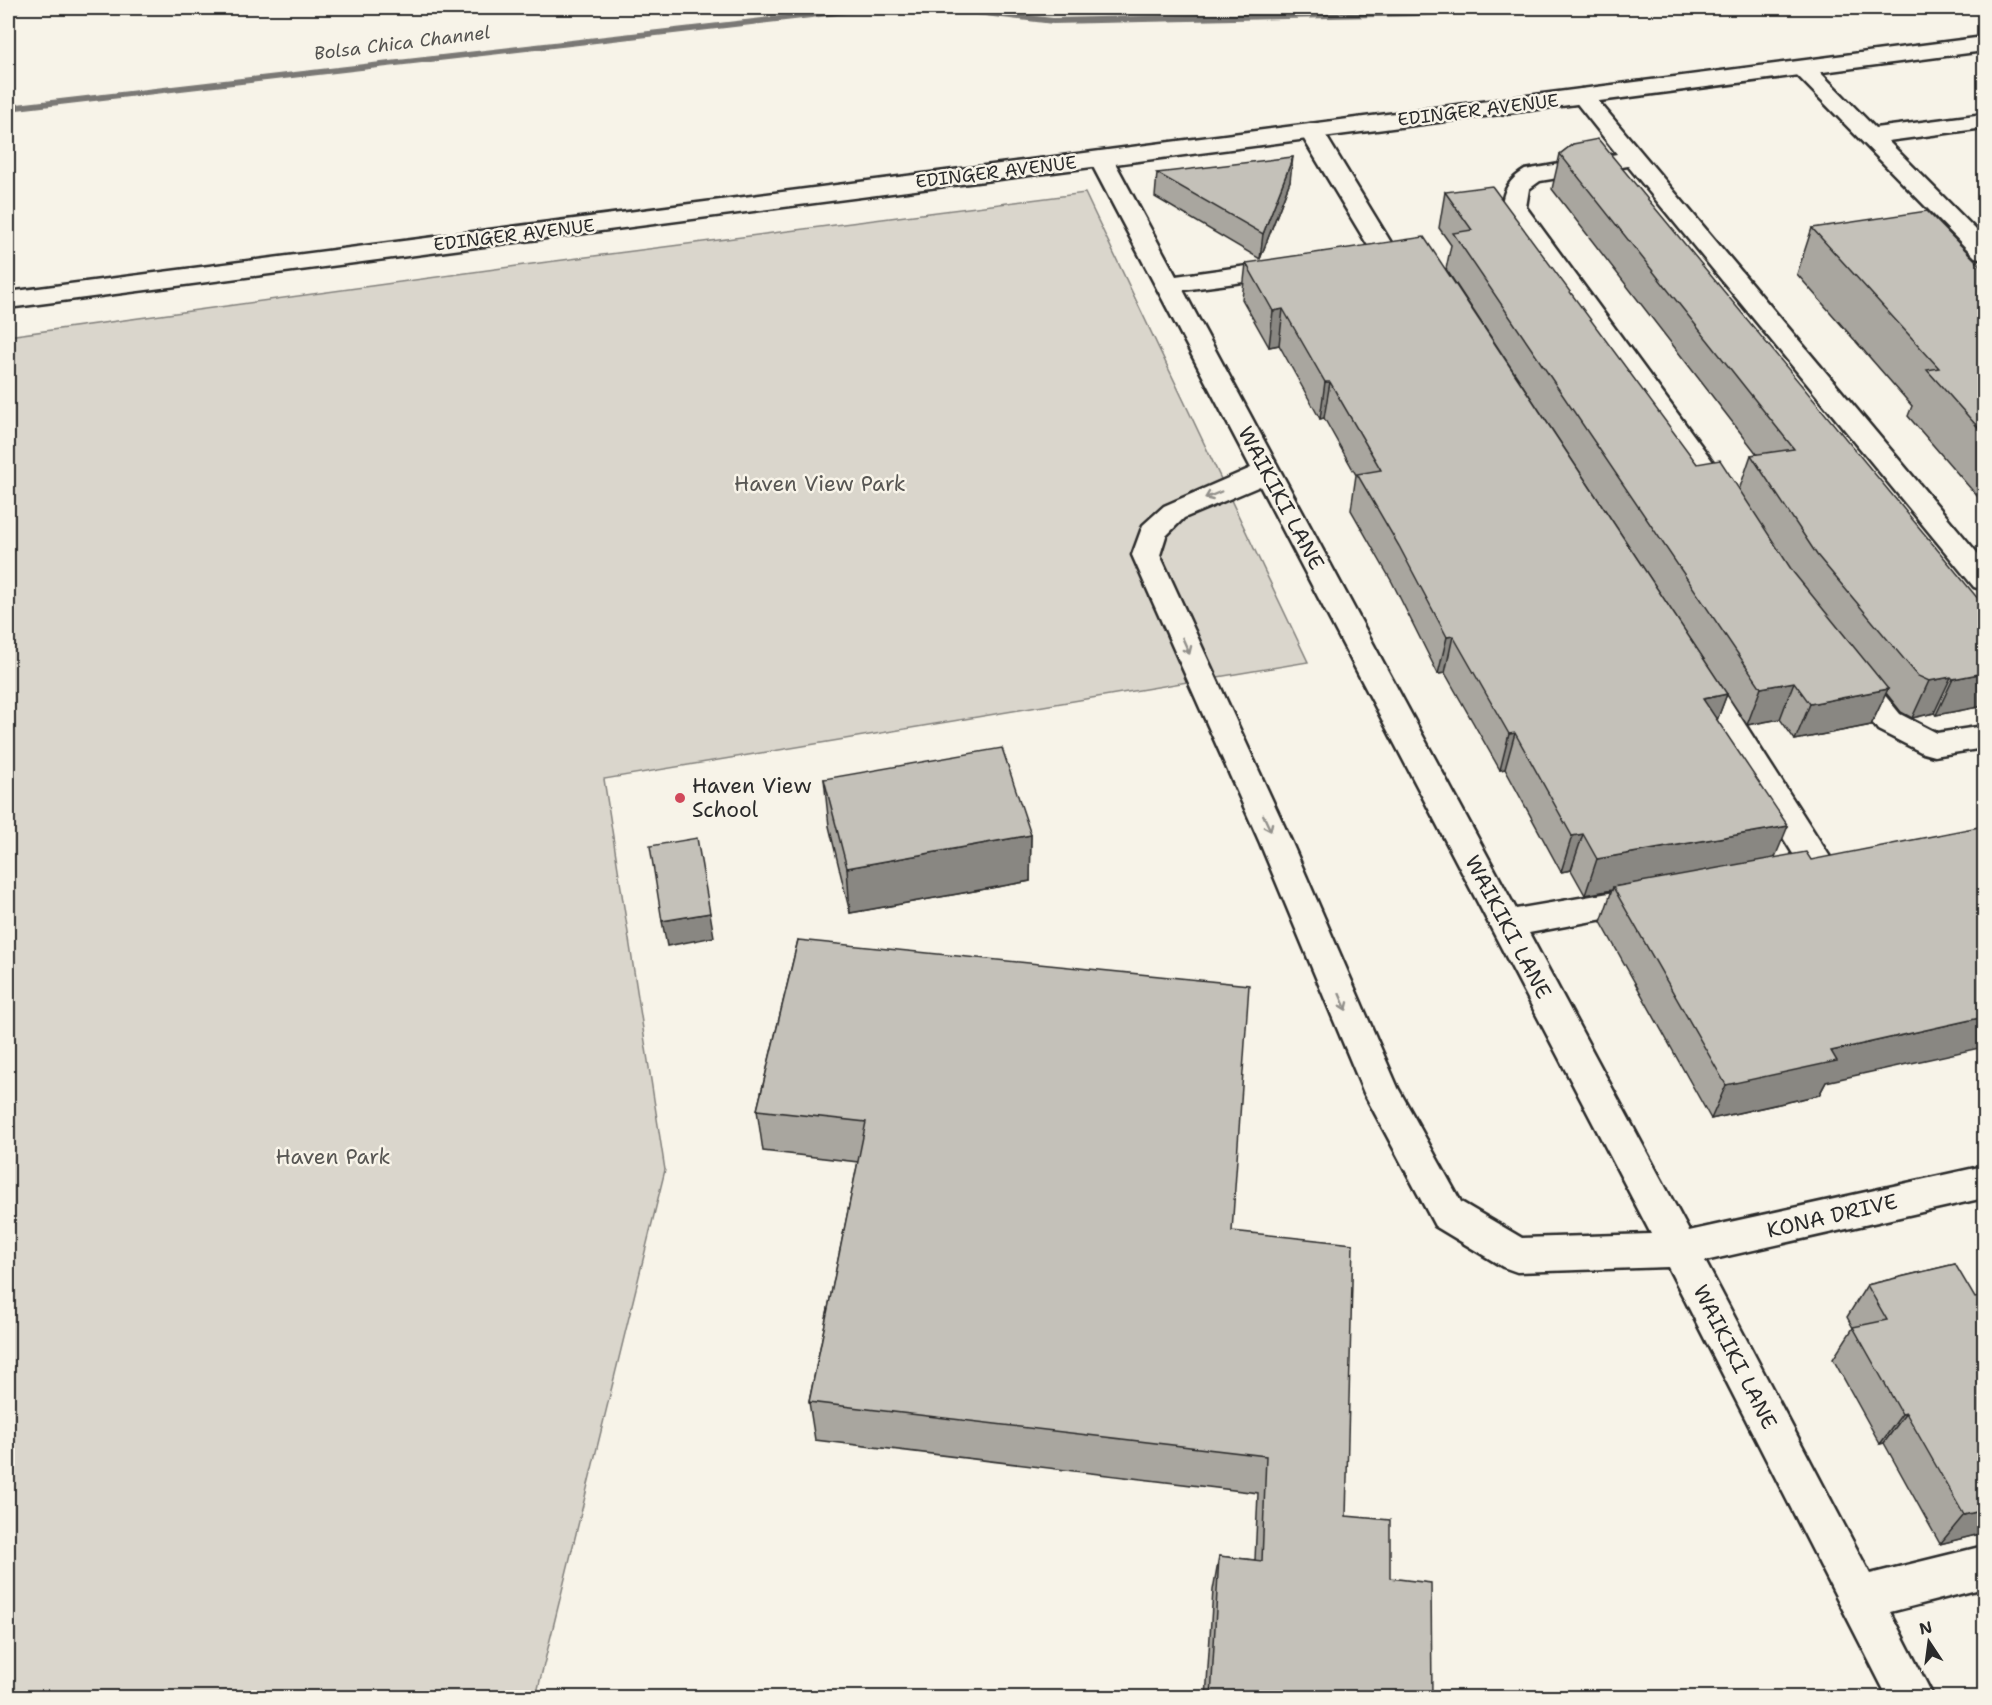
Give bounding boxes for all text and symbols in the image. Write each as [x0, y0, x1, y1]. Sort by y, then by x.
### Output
water label: Bolsa Chica Channel [313, 20, 492, 66]
street label: EDINGER AVENUE [1396, 88, 1560, 132]
street label: EDINGER AVENUE [914, 150, 1078, 194]
street label: EDINGER AVENUE [432, 213, 596, 257]
street label: WAIKIKI LANE [1231, 421, 1331, 575]
park label: Haven View Park [734, 470, 906, 498]
one-way arrow [1205, 490, 1223, 501]
one-way arrow [1181, 636, 1192, 654]
place label: Haven View School [692, 772, 812, 824]
marker: Haven View School [673, 791, 687, 805]
one-way arrow [1261, 814, 1273, 832]
street label: WAIKIKI LANE [1458, 850, 1558, 1004]
one-way arrow [1338, 993, 1350, 1011]
park label: Haven Park [275, 1143, 391, 1171]
street label: KONA DRIVE [1764, 1187, 1900, 1245]
street label: WAIKIKI LANE [1687, 1280, 1783, 1434]
north arrow [1899, 1612, 1959, 1672]
text: N [1917, 1616, 1934, 1640]

